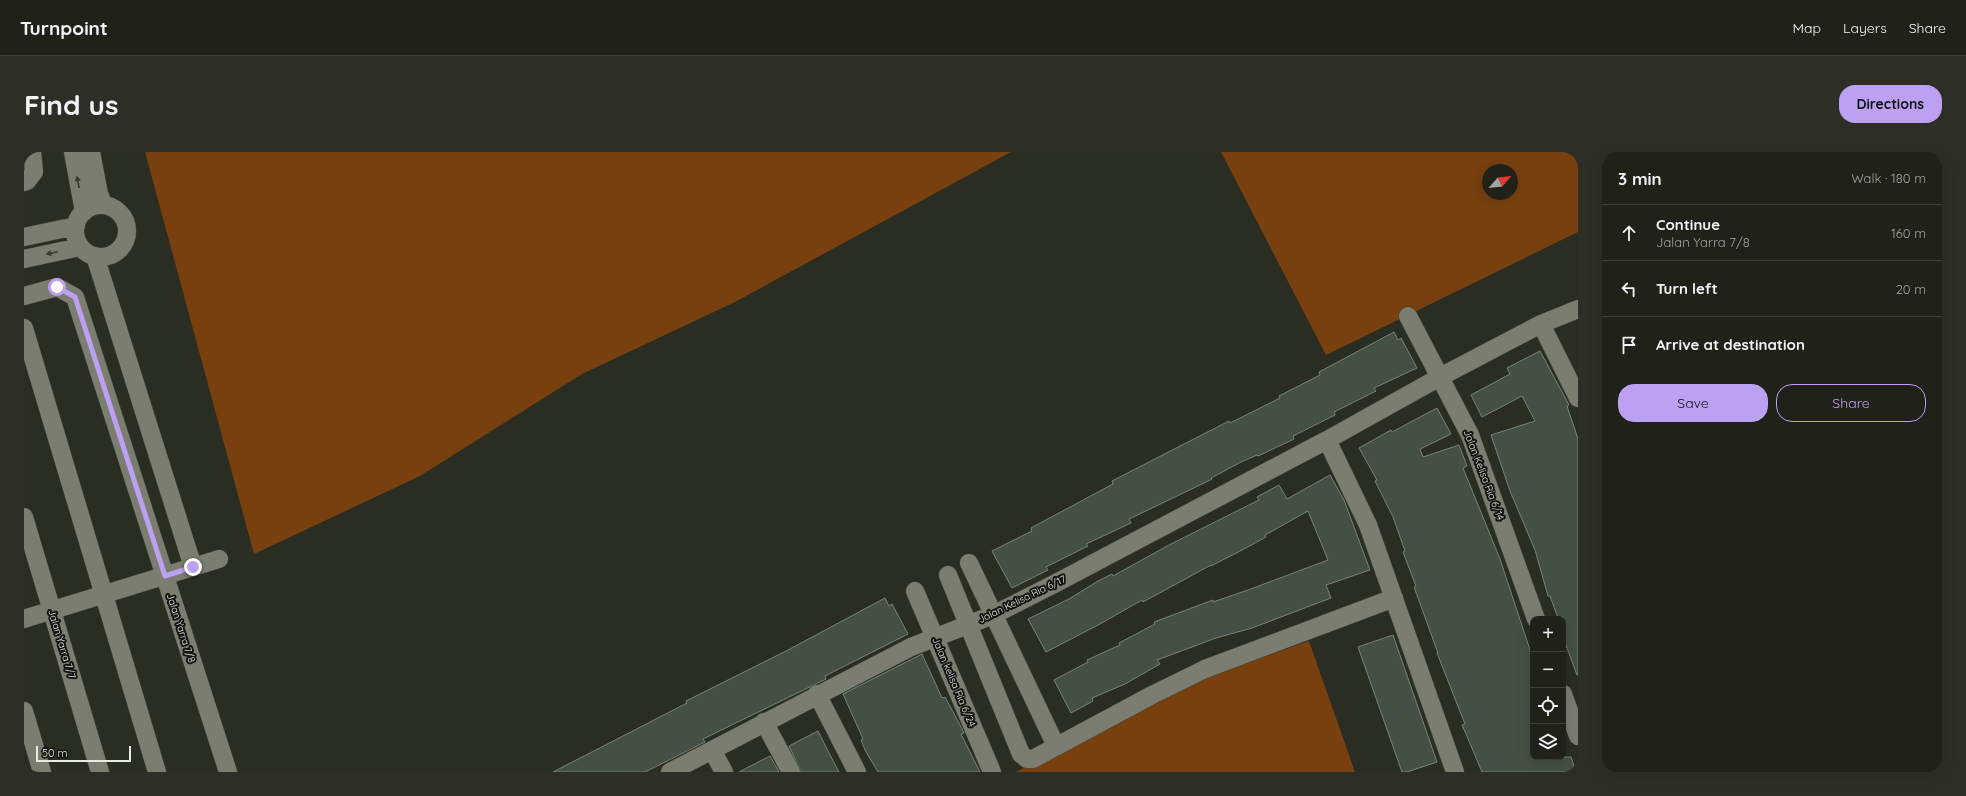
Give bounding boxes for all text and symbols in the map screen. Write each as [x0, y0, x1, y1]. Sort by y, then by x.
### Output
text: Turnpoint [20, 16, 108, 40]
text: Map [1792, 19, 1821, 37]
text: Layers [1843, 19, 1887, 37]
text: Share [1909, 19, 1946, 37]
button: Directions [1839, 85, 1942, 123]
text: Find us [24, 87, 118, 122]
north arrow [1482, 164, 1518, 200]
text: 3 min [1618, 168, 1662, 189]
text: Walk · 180 m [1851, 170, 1926, 186]
one-way arrow [75, 176, 81, 188]
text: Continue [1656, 215, 1720, 234]
icon: ahead [1618, 222, 1640, 244]
text: 160 m [1891, 225, 1926, 241]
text: Jalan Yarra 7/8 [1656, 234, 1750, 250]
one-way arrow [46, 251, 58, 257]
route start [48, 278, 66, 296]
icon: left [1618, 278, 1640, 300]
text: Turn left [1656, 279, 1718, 298]
text: 20 m [1896, 281, 1926, 297]
icon: arrive [1618, 334, 1640, 356]
text: Arrive at destination [1656, 335, 1805, 354]
button: Save [1618, 384, 1768, 422]
button: Share [1776, 384, 1926, 422]
street label: Jalan Kelisa Ria 6/14 [1461, 428, 1507, 522]
route end [184, 558, 202, 576]
street label: Jalan Kelisa Ria 6/17 [976, 572, 1068, 626]
street label: Jalan Yarra 7/8 [164, 592, 198, 664]
street label: Jalan Yarra 7/7 [45, 608, 79, 680]
map controls [1530, 616, 1566, 760]
button: + [1530, 616, 1566, 652]
street label: Jalan kelisa Ria 6/24 [929, 635, 979, 729]
button: − [1530, 652, 1566, 688]
button: locate [1530, 688, 1566, 724]
button: layers [1530, 724, 1566, 760]
scale bar [36, 744, 131, 763]
text: 50 m [42, 746, 68, 760]

